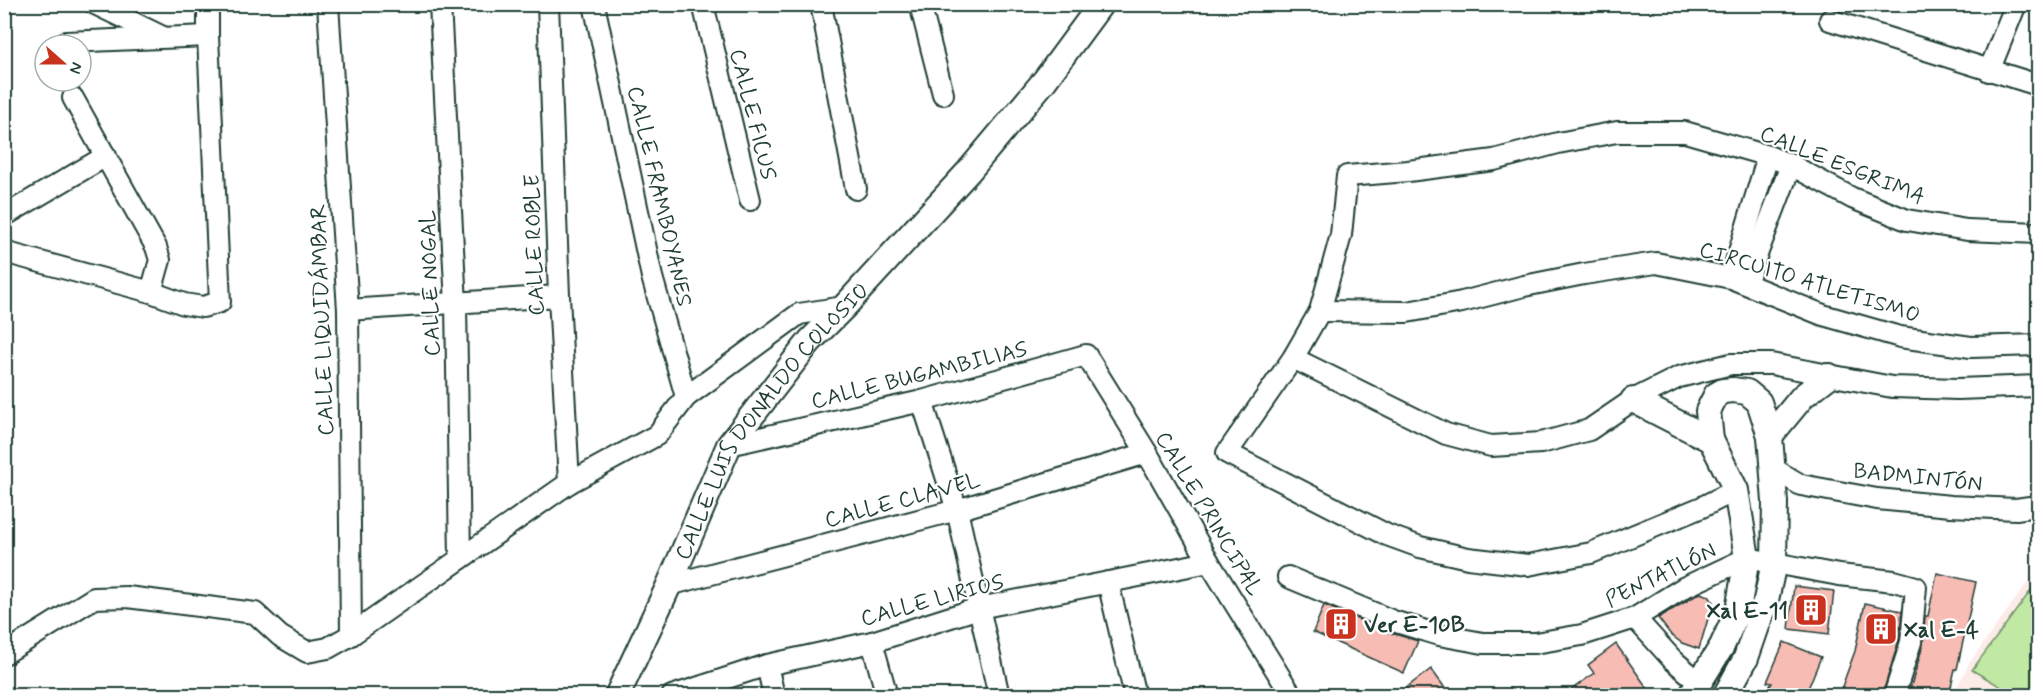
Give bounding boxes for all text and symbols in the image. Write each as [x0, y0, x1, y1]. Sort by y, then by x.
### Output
north arrow [33, 33, 93, 93]
street label: CALLE FICUS [722, 46, 782, 183]
text: N [64, 59, 87, 77]
street label: CALLE FRAMBOYANES [620, 83, 698, 309]
street label: CALLE ESGRIMA [1756, 120, 1929, 212]
street label: CALLE ROBLE [519, 173, 551, 316]
street label: CALLE LIQUIDÁMBAR [304, 204, 341, 436]
street label: CALLE NOGAL [414, 209, 448, 357]
street label: CIRCUITO ATLETISMO [1696, 236, 1923, 330]
street label: CALLE LUIS DONALDO COLOSIO [669, 277, 876, 564]
street label: CALLE BUGAMBILIAS [808, 336, 1031, 416]
street label: CALLE PRINCIPAL [1148, 427, 1268, 601]
street label: BADMINTÓN [1852, 457, 1984, 499]
street label: CALLE CLAVEL [822, 467, 984, 535]
street label: PENTATLÓN [1601, 537, 1721, 615]
street label: CALLE LIRIOS [858, 568, 1007, 633]
building icon: Xal E-11 [1793, 592, 1829, 628]
place label: Xal E-11 [1707, 598, 1788, 626]
building icon: Ver E-10B [1323, 606, 1359, 642]
building icon: Xal E-4 [1863, 611, 1899, 647]
place label: Ver E-10B [1364, 612, 1465, 640]
place label: Xal E-4 [1904, 617, 1979, 645]

